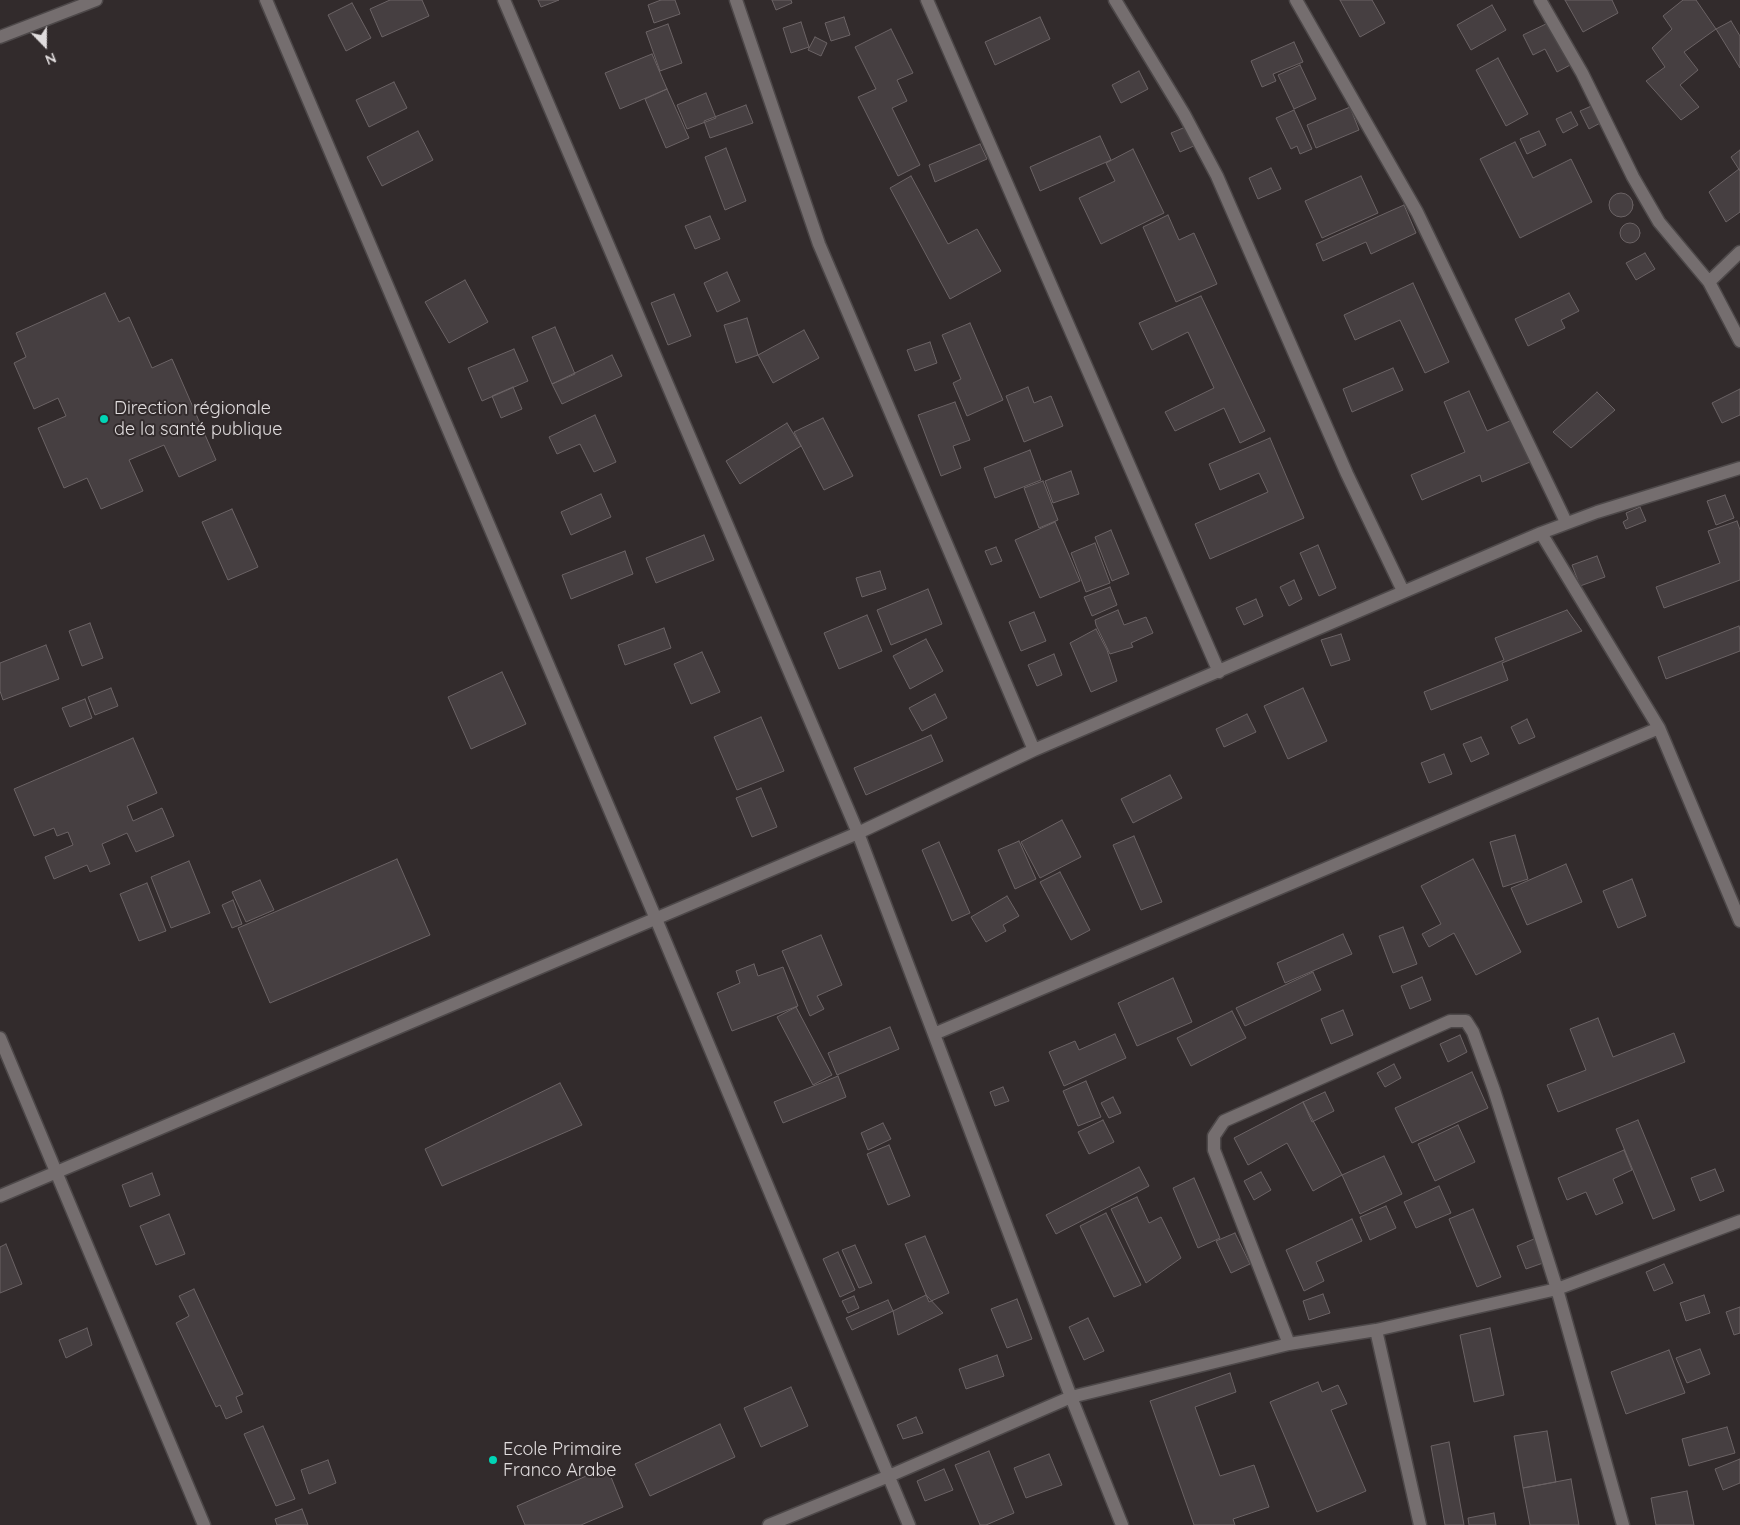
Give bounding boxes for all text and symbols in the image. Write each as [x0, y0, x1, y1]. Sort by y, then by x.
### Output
north arrow [20, 20, 70, 70]
text: N [42, 49, 59, 69]
place label: Direction régionale de la santé publique [114, 398, 282, 440]
marker: Direction régionale de la santé publique [98, 413, 110, 425]
place label: Ecole Primaire Franco Arabe [503, 1439, 622, 1482]
marker: Ecole Primaire Franco Arabe [487, 1454, 499, 1466]

